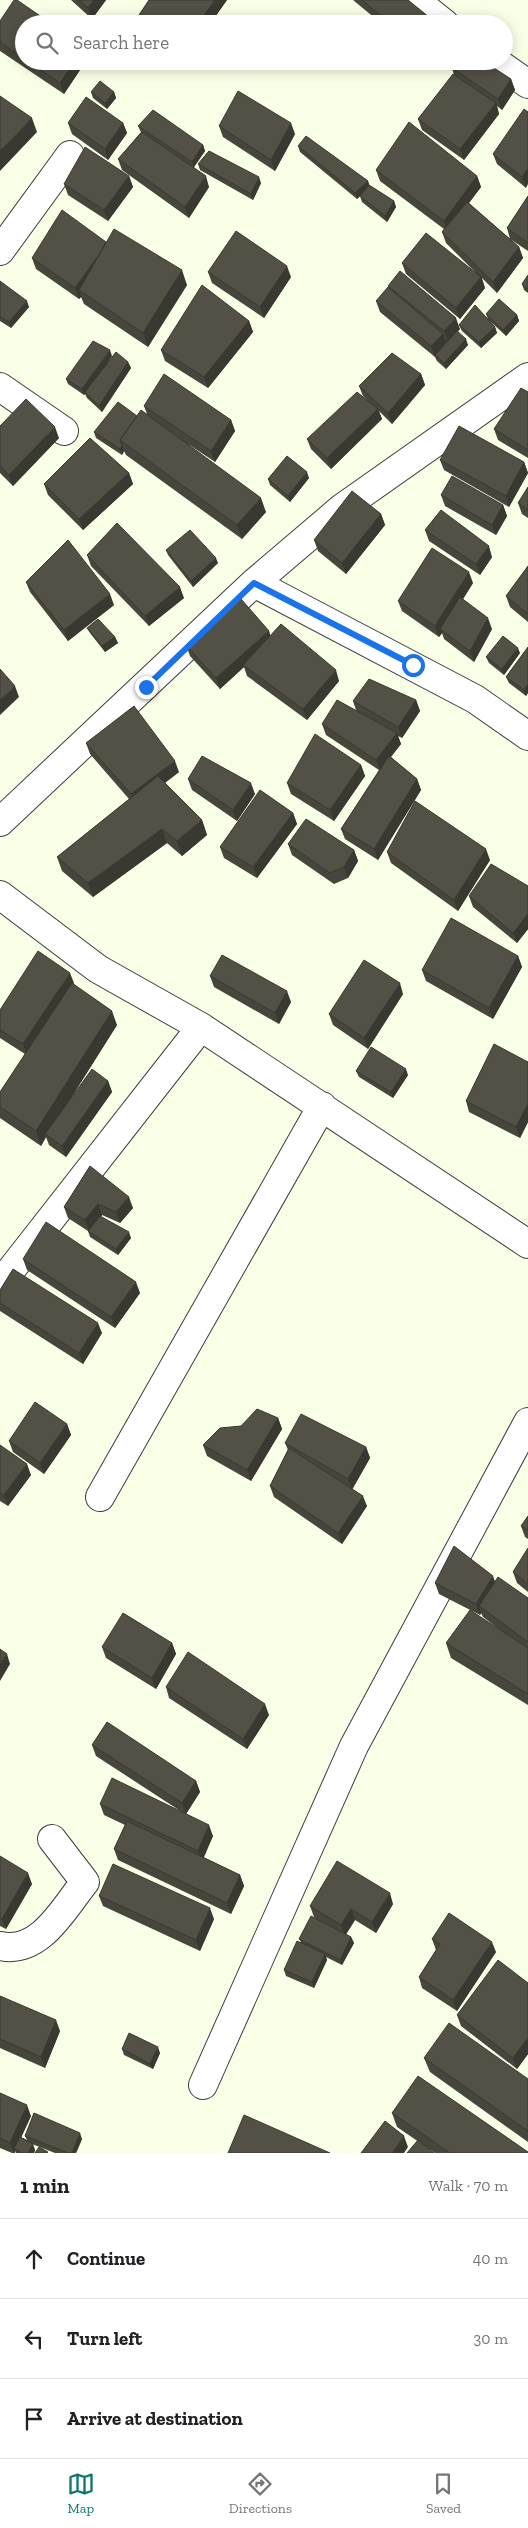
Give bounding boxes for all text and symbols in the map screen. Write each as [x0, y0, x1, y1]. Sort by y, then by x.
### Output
search box [15, 15, 513, 70]
icon: search [33, 29, 61, 57]
text: Search here [73, 31, 169, 54]
route start [402, 654, 425, 677]
route end [135, 676, 158, 699]
text: 1 min [20, 2173, 70, 2198]
text: Walk · 70 m [428, 2176, 508, 2195]
icon: ahead [20, 2245, 48, 2273]
text: Continue [67, 2247, 145, 2270]
text: 40 m [473, 2249, 508, 2268]
icon: left [20, 2325, 48, 2353]
text: Turn left [67, 2327, 142, 2350]
text: 30 m [474, 2329, 508, 2348]
icon: arrive [20, 2405, 48, 2433]
text: Arrive at destination [67, 2407, 243, 2430]
tab: Map [67, 2470, 95, 2517]
tab: Directions [229, 2470, 292, 2517]
tab: Saved [426, 2470, 461, 2517]

